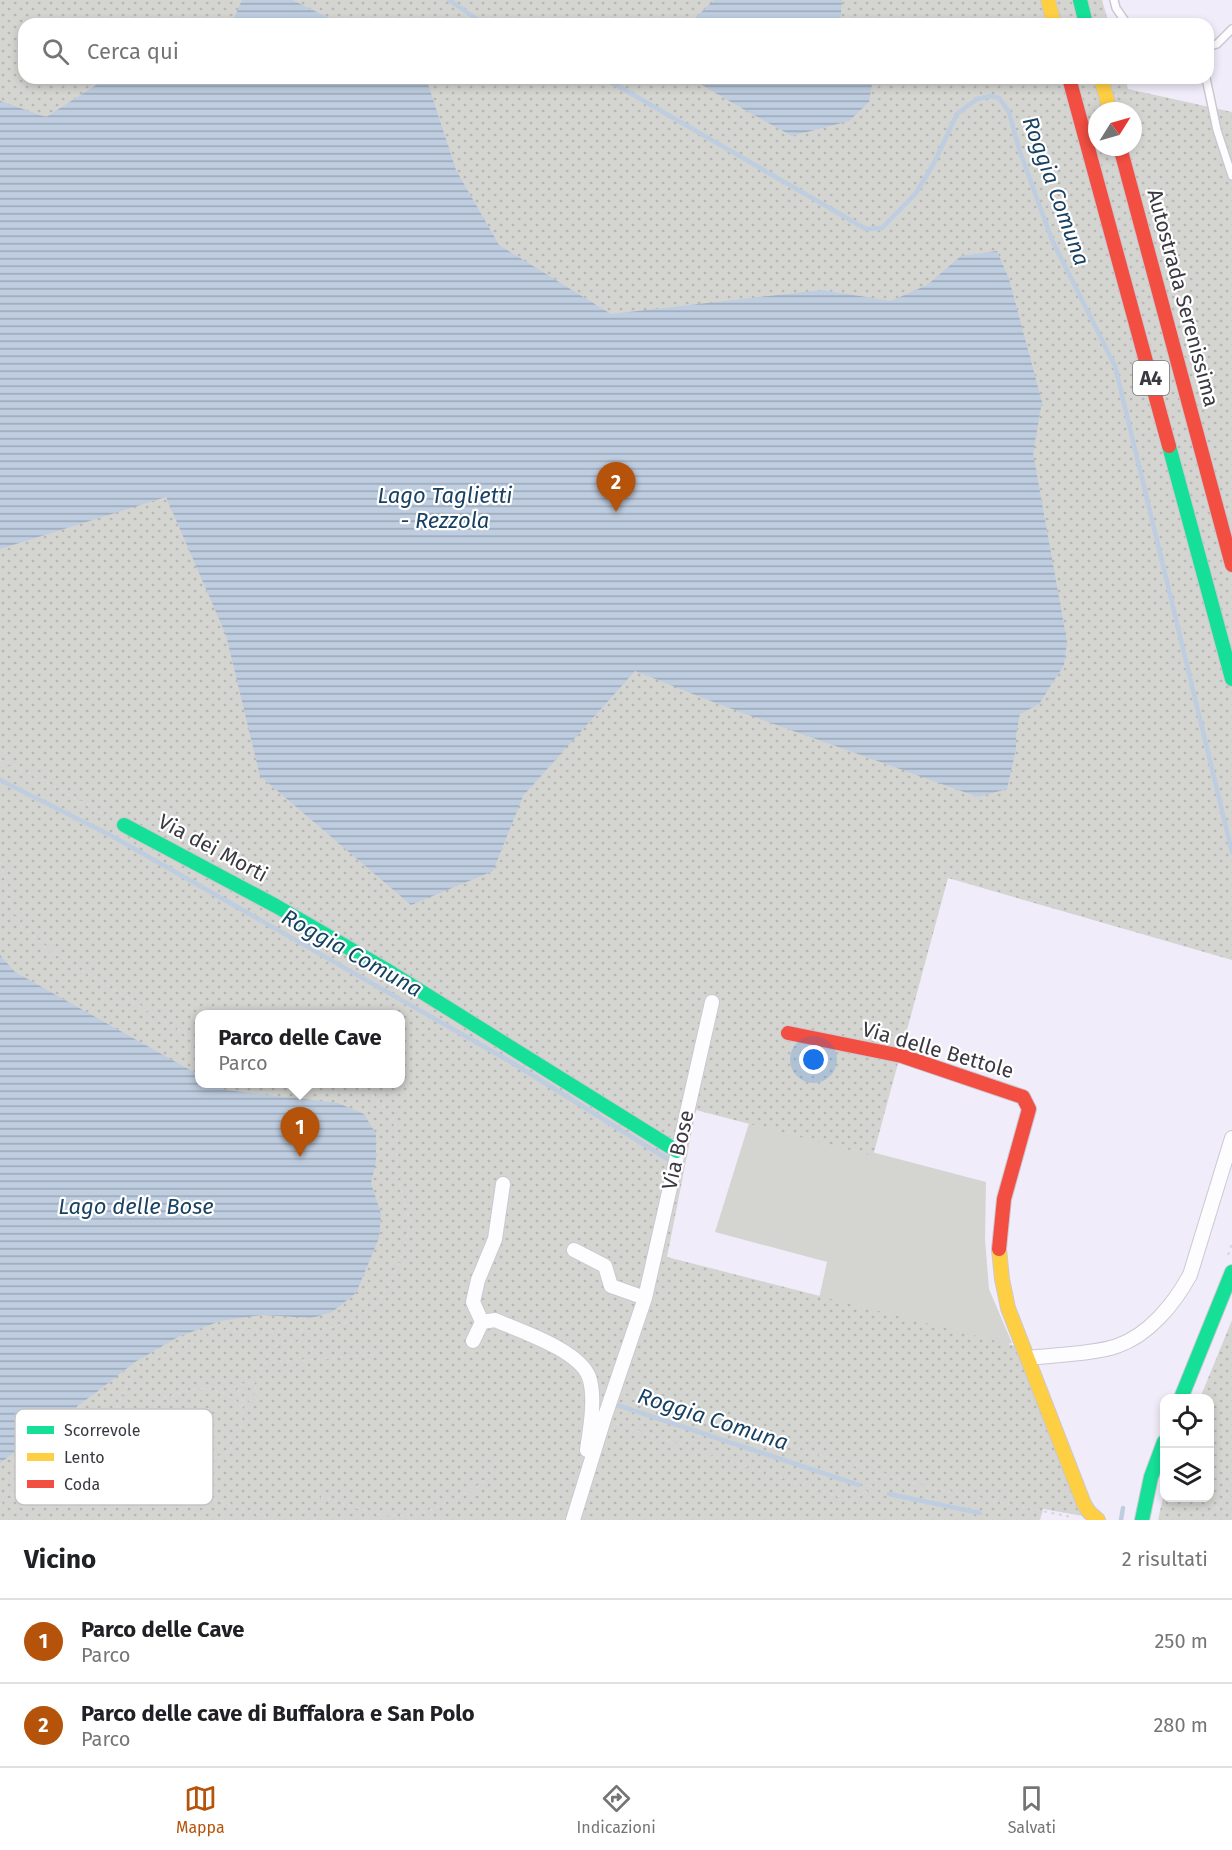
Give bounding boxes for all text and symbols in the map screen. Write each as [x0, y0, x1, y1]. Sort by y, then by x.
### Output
search box [18, 18, 1214, 84]
icon: search [39, 35, 72, 68]
text: Cerca qui [87, 38, 179, 65]
north arrow [1088, 102, 1142, 156]
water label: Roggia Comuna [1017, 113, 1095, 269]
street label: Autostrada Serenissima [1141, 186, 1225, 410]
road number: A4 [1133, 361, 1169, 395]
pin: 2 [596, 462, 636, 512]
water label: Lago Taglietti - Rezzola [378, 482, 512, 534]
street label: Via dei Morti [154, 808, 272, 888]
water label: Roggia Comuna [277, 903, 427, 1003]
popup [195, 1010, 405, 1088]
street label: Via delle Bettole [859, 1016, 1017, 1084]
text: Parco delle Cave [218, 1024, 382, 1051]
your location [799, 1045, 828, 1074]
text: Parco [218, 1051, 268, 1075]
pin: 1 [280, 1108, 320, 1157]
street label: Via Bose [656, 1108, 700, 1192]
water label: Lago delle Bose [58, 1193, 214, 1220]
water label: Roggia Comuna [634, 1382, 792, 1456]
map controls [1160, 1394, 1214, 1502]
button: locate [1160, 1394, 1214, 1448]
legend [15, 1409, 213, 1505]
text: Scorrevole [64, 1421, 140, 1440]
text: Lento [64, 1448, 105, 1467]
button: layers [1160, 1448, 1214, 1502]
text: Coda [64, 1475, 100, 1494]
text: Vicino [24, 1544, 96, 1575]
text: 2 risultati [1122, 1547, 1208, 1571]
text: Parco delle Cave [81, 1616, 245, 1643]
text: 1 [39, 1629, 48, 1653]
text: 250 m [1154, 1629, 1208, 1653]
text: Parco [81, 1643, 130, 1667]
text: Parco delle cave di Buffalora e San Polo [81, 1700, 475, 1727]
text: 2 [38, 1713, 49, 1737]
text: 280 m [1153, 1713, 1208, 1737]
text: Parco [81, 1727, 130, 1751]
tab: Mappa [176, 1782, 225, 1837]
tab: Indicazioni [577, 1782, 656, 1837]
tab: Salvati [1008, 1782, 1056, 1837]

